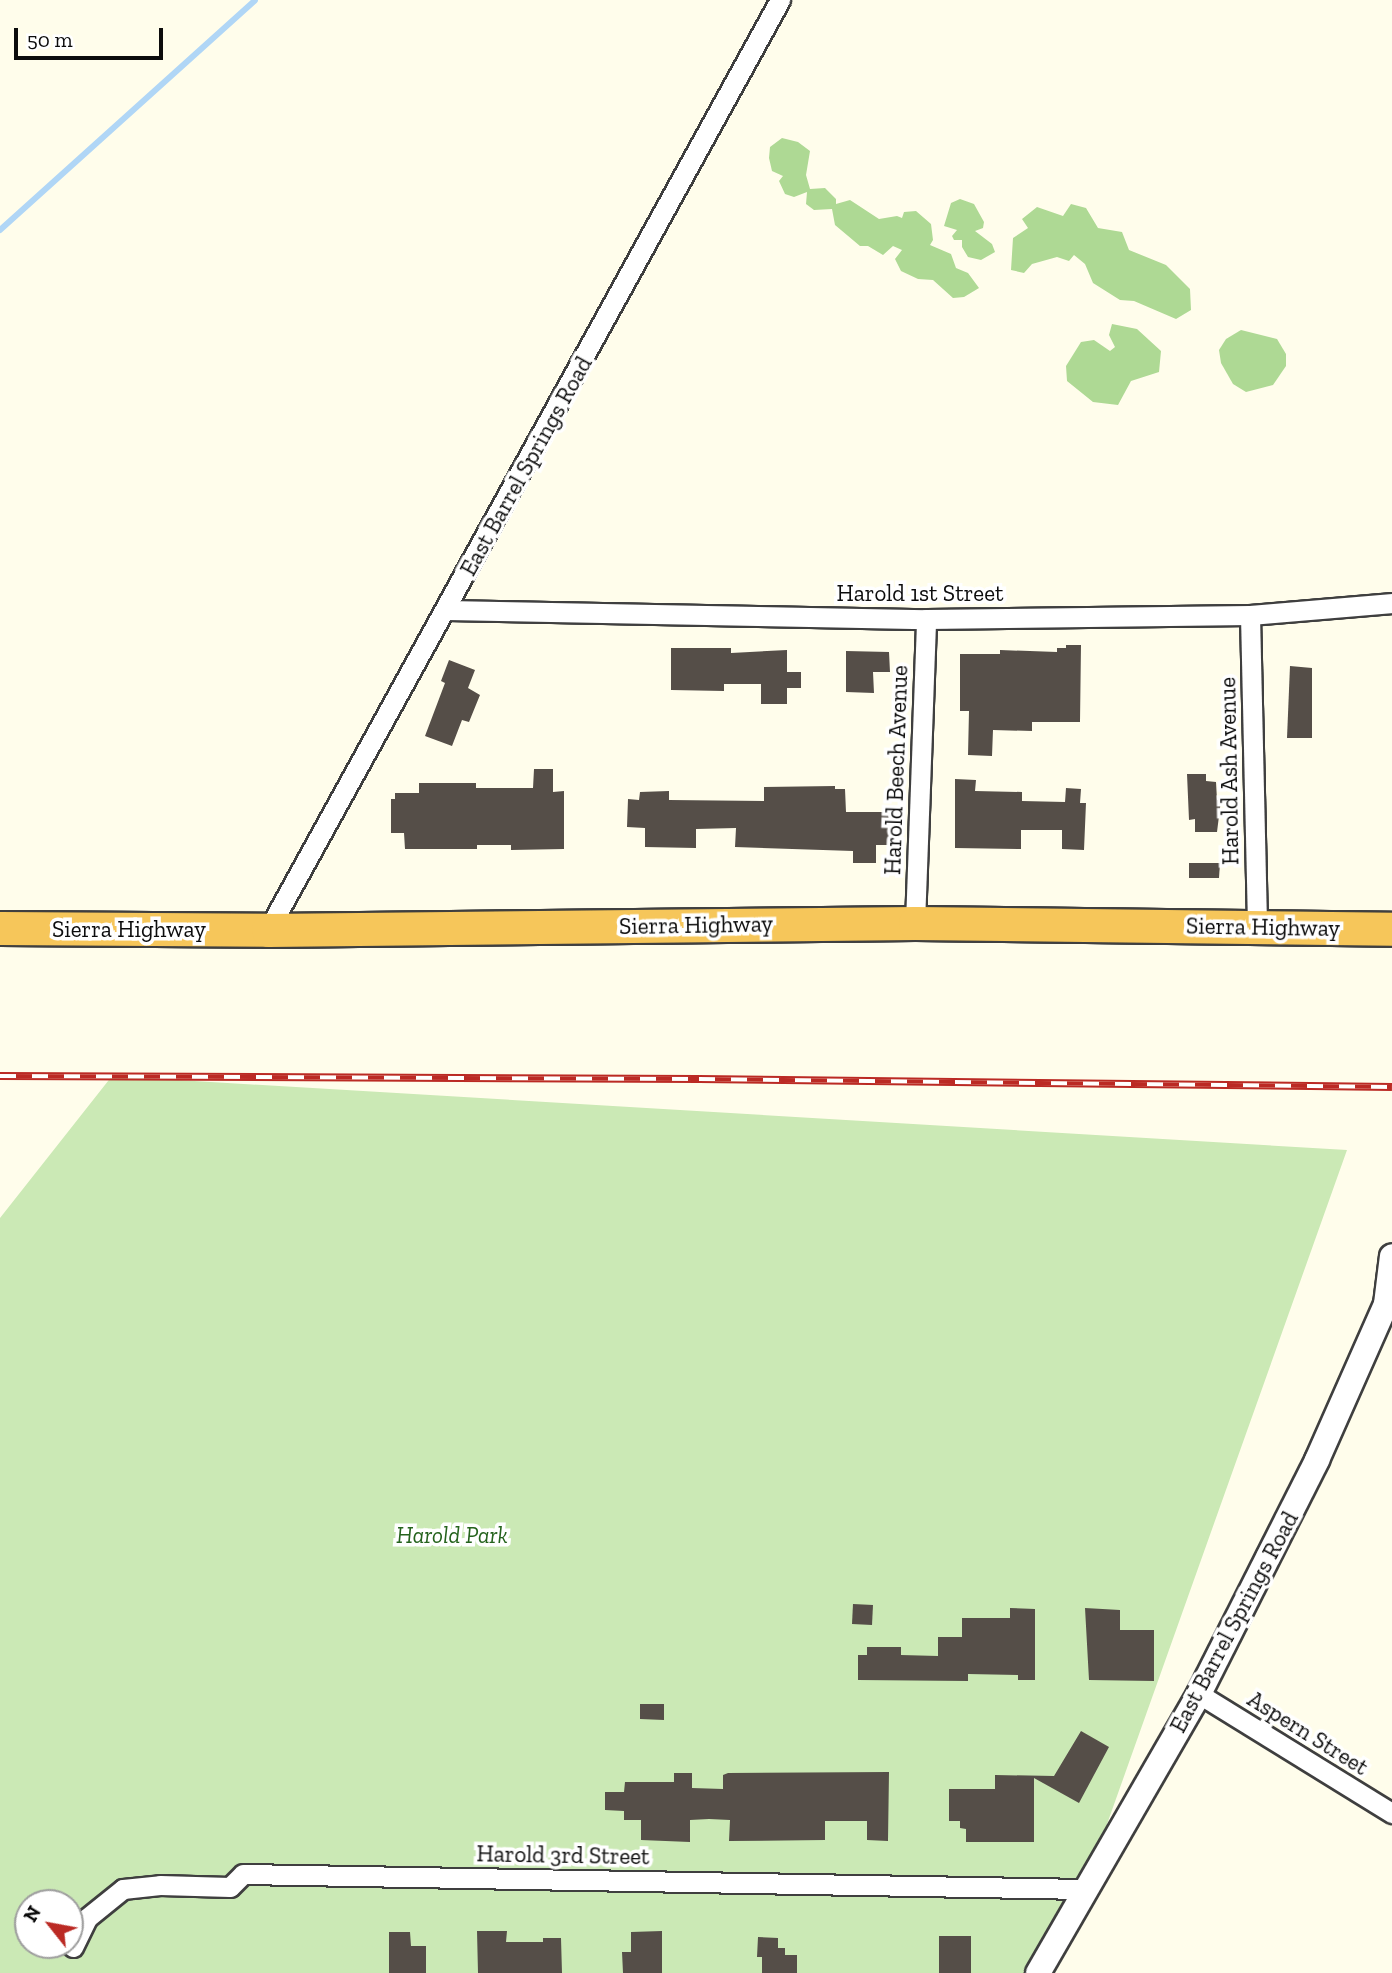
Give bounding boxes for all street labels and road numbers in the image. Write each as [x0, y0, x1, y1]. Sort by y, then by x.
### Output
street label: East Barrel Springs Road [454, 352, 598, 580]
street label: Harold 1st Street [837, 579, 1003, 607]
street label: Harold Beech Avenue [879, 664, 913, 876]
street label: Harold Ash Avenue [1214, 676, 1244, 866]
street label: Sierra Highway [619, 910, 773, 940]
street label: Sierra Highway [1186, 912, 1340, 942]
street label: Sierra Highway [52, 915, 206, 943]
street label: East Barrel Springs Road [1164, 1507, 1304, 1737]
street label: Aspern Street [1243, 1685, 1373, 1781]
street label: Harold 3rd Street [476, 1840, 650, 1870]

